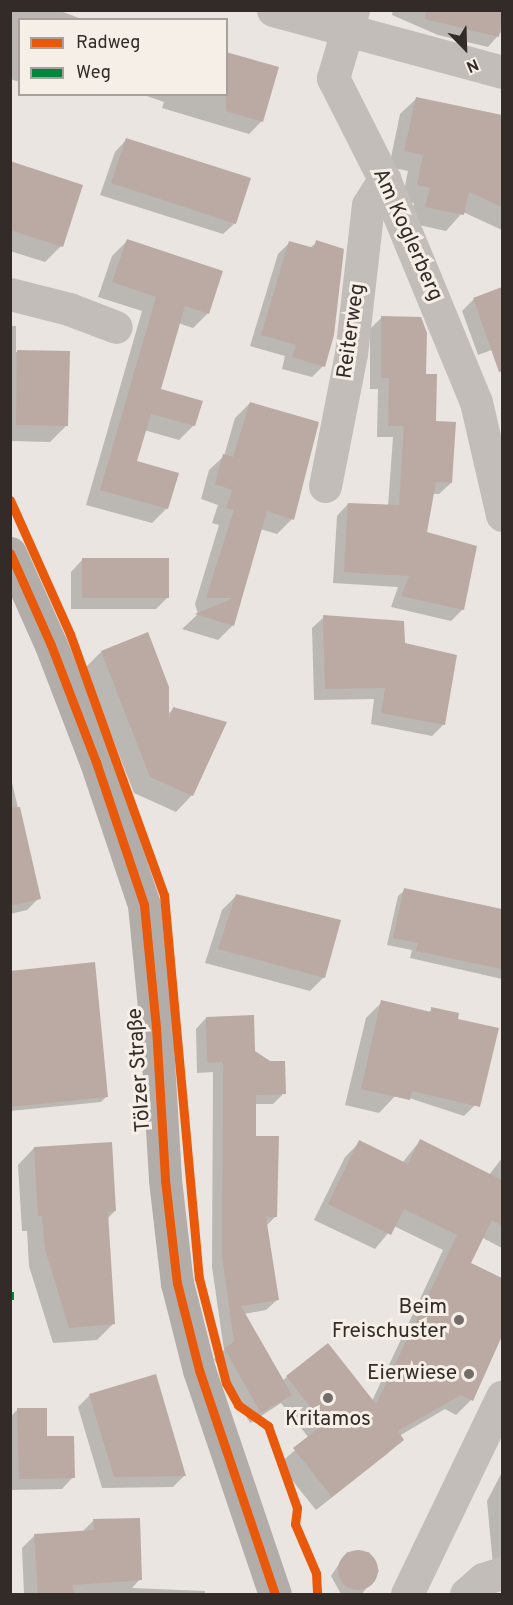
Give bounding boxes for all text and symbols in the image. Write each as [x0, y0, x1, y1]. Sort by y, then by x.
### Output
legend [18, 18, 228, 96]
north arrow [435, 18, 495, 78]
text: Radweg [76, 32, 140, 55]
text: N [463, 53, 481, 76]
text: Weg [76, 62, 111, 85]
street label: Am Koglerberg [367, 165, 447, 305]
street label: Reiterweg [333, 282, 371, 380]
street label: Tölzer Straße [123, 1007, 157, 1133]
place label: Beim Freischuster [332, 1295, 447, 1345]
marker: Beim Freischuster [452, 1313, 466, 1327]
place label: Eierwiese [367, 1361, 457, 1387]
marker: Eierwiese [462, 1367, 476, 1381]
marker: Kritamos [321, 1391, 335, 1405]
place label: Kritamos [285, 1407, 371, 1433]

